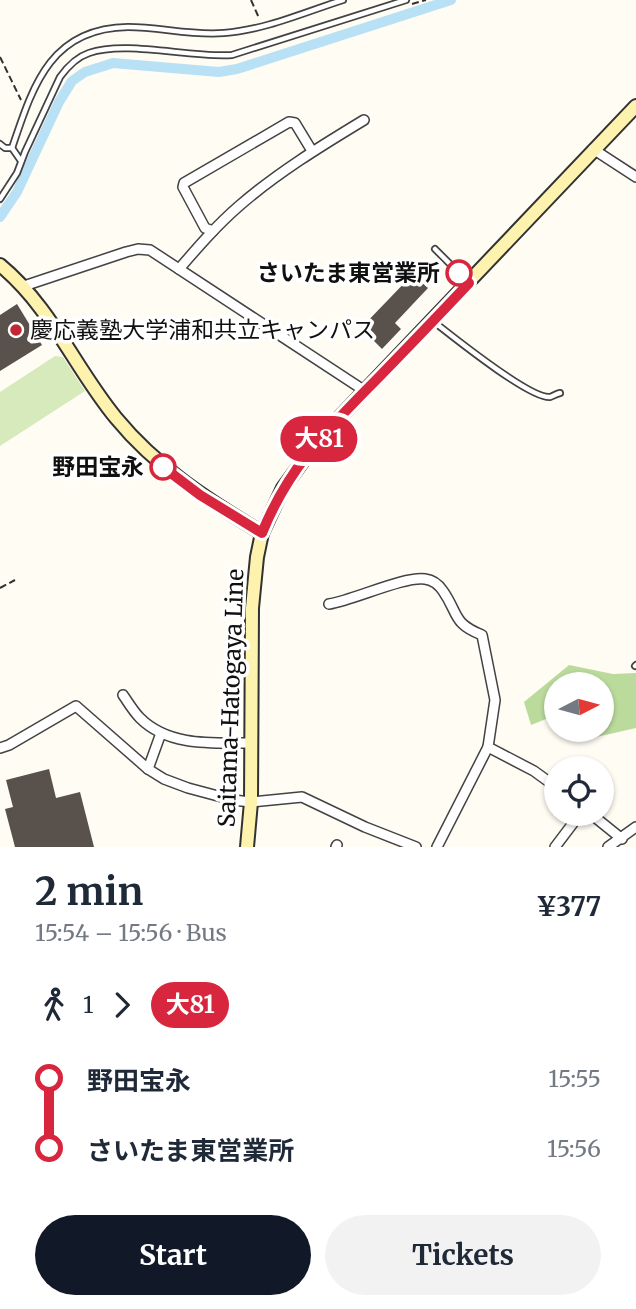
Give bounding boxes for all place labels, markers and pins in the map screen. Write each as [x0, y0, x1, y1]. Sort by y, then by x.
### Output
place label: さいたま東営業所 [257, 258, 440, 287]
marker: さいたま東営業所 [446, 260, 472, 286]
place label: 慶応義塾大学浦和共立キャンパス [30, 315, 375, 344]
marker: 慶応義塾大学浦和共立キャンパス [8, 322, 24, 338]
place label: 野田宝永 [52, 452, 144, 481]
marker: 野田宝永 [150, 454, 176, 480]

